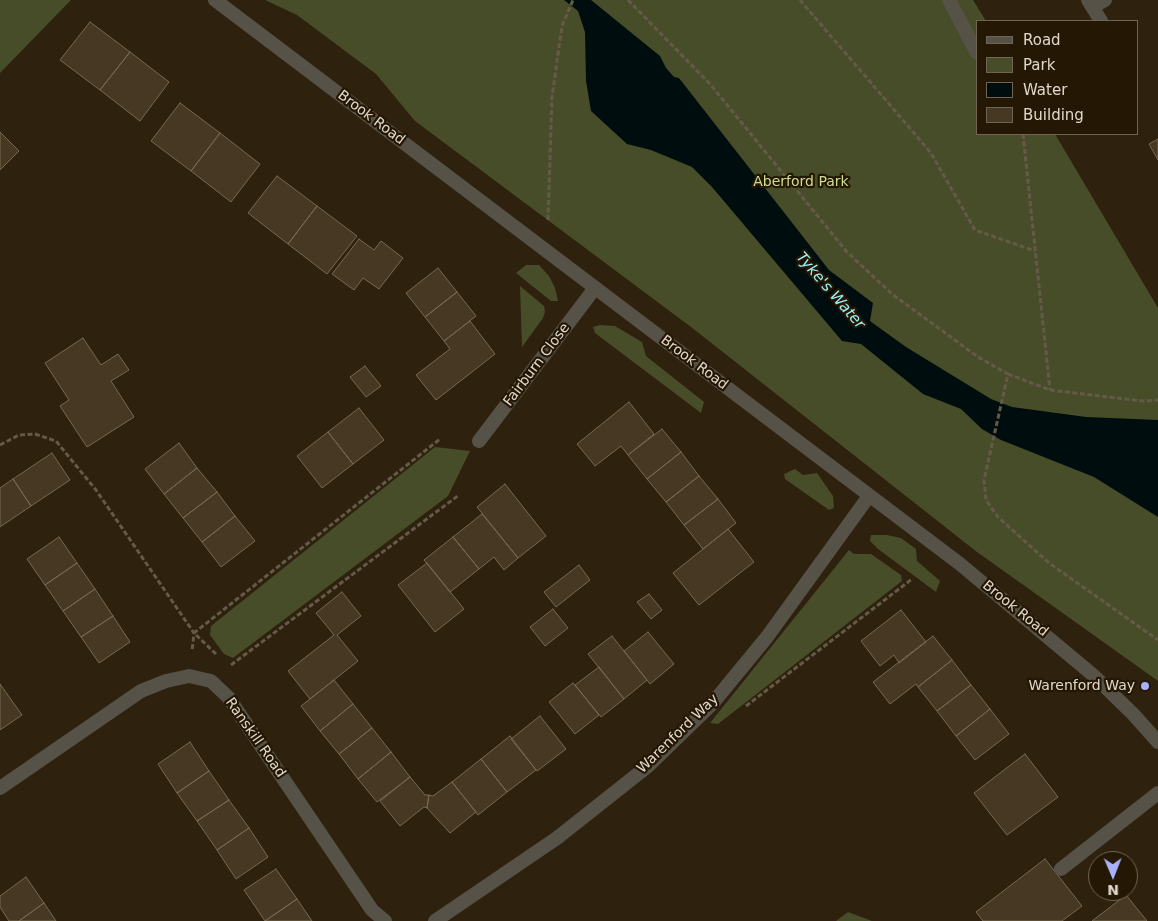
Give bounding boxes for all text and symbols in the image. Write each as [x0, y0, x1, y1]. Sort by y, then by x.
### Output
legend [976, 20, 1138, 135]
text: Road [1023, 31, 1061, 49]
text: Park [1023, 56, 1055, 74]
text: Water [1023, 81, 1067, 99]
street label: Brook Road [334, 87, 408, 149]
text: Building [1023, 106, 1084, 124]
park label: Aberford Park [753, 174, 849, 190]
water label: Tyke's Water [792, 249, 868, 333]
street label: Fairburn Close [500, 320, 574, 410]
street label: Brook Road [657, 332, 731, 394]
street label: Brook Road [979, 577, 1051, 641]
place label: Warenford Way [1028, 678, 1135, 694]
marker: Warenford Way [1139, 680, 1151, 692]
street label: Warenford Way [634, 691, 722, 777]
street label: Ranskill Road [221, 695, 289, 781]
north arrow [1088, 851, 1138, 901]
text: N [1107, 882, 1119, 898]

